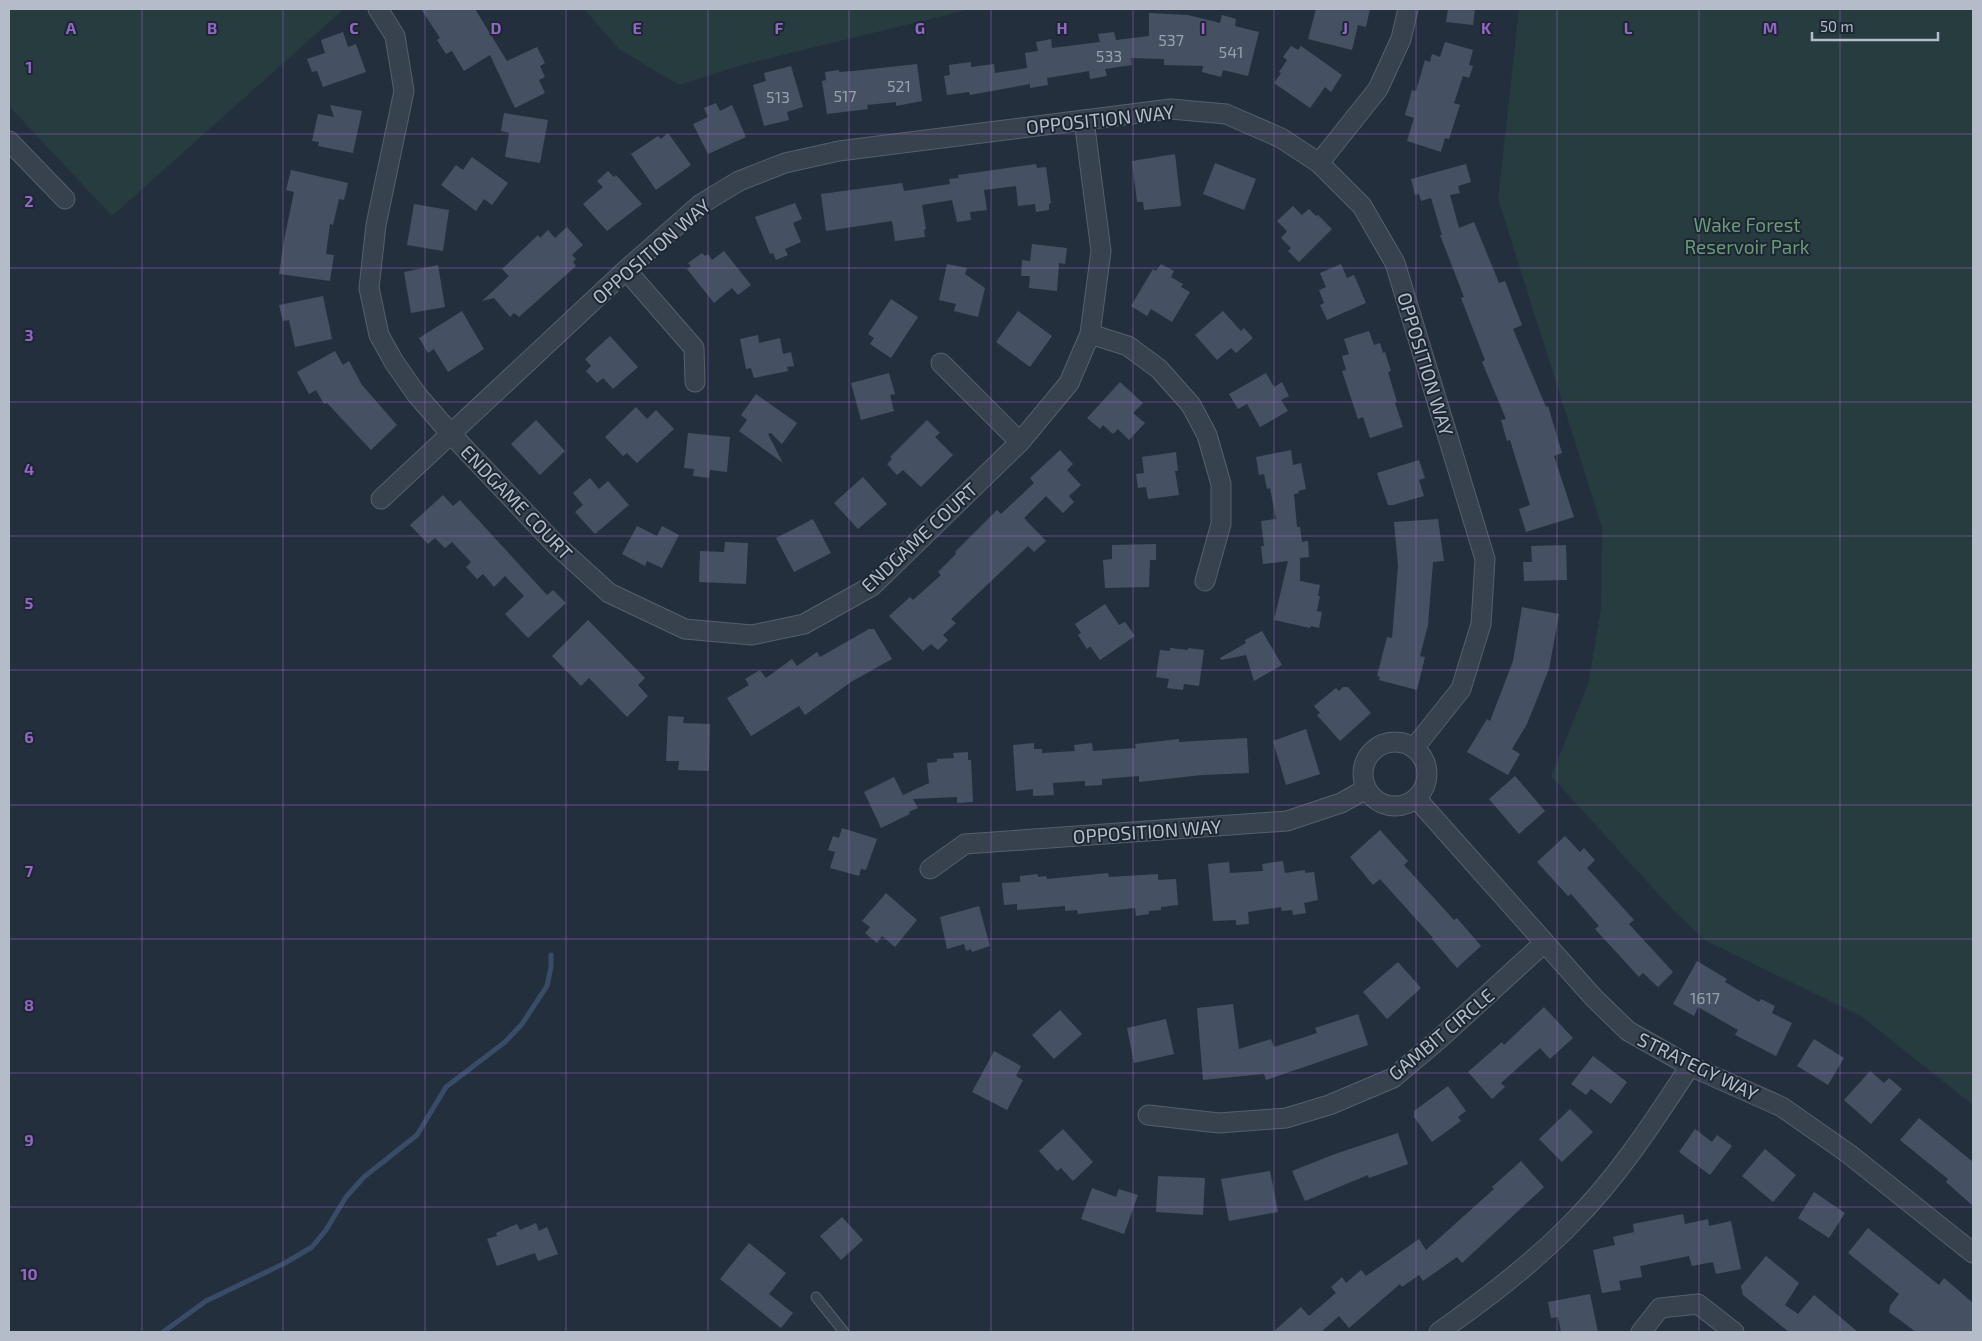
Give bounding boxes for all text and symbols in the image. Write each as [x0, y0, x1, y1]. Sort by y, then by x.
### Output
scale bar [1812, 10, 1938, 42]
text: 50 m [1820, 17, 1854, 35]
text: A [66, 18, 77, 37]
text: B [207, 18, 217, 37]
text: C [349, 18, 359, 37]
text: D [491, 18, 502, 37]
text: E [632, 18, 642, 37]
text: F [775, 18, 784, 37]
text: G [915, 18, 925, 37]
text: H [1056, 18, 1068, 37]
text: I [1201, 18, 1205, 37]
text: J [1342, 18, 1348, 37]
text: K [1481, 18, 1492, 37]
text: L [1624, 18, 1633, 37]
text: M [1763, 18, 1777, 37]
house number: 537 [1158, 30, 1184, 49]
house number: 541 [1219, 42, 1243, 61]
house number: 533 [1096, 46, 1122, 65]
text: 1 [26, 57, 32, 76]
house number: 521 [887, 76, 911, 95]
house number: 517 [833, 86, 857, 105]
house number: 513 [766, 87, 790, 106]
street label: OPPOSITION WAY [1025, 100, 1175, 138]
text: 2 [24, 191, 34, 210]
street label: OPPOSITION WAY [587, 193, 715, 308]
park label: Wake Forest Reservoir Park [1684, 213, 1810, 258]
street label: OPPOSITION WAY [1393, 290, 1459, 439]
text: 3 [24, 325, 34, 344]
street label: ENDGAME COURT [456, 440, 578, 564]
text: 4 [24, 459, 34, 478]
street label: ENDGAME COURT [856, 477, 982, 597]
text: 5 [25, 593, 34, 612]
text: 6 [24, 727, 34, 746]
street label: OPPOSITION WAY [1072, 814, 1222, 848]
text: 7 [25, 861, 34, 880]
street label: GAMBIT CIRCLE [1384, 983, 1498, 1085]
house number: 1617 [1690, 988, 1720, 1007]
text: 8 [24, 995, 34, 1014]
street label: STRATEGY WAY [1634, 1027, 1762, 1105]
text: 9 [24, 1130, 34, 1149]
text: 10 [20, 1264, 38, 1283]

